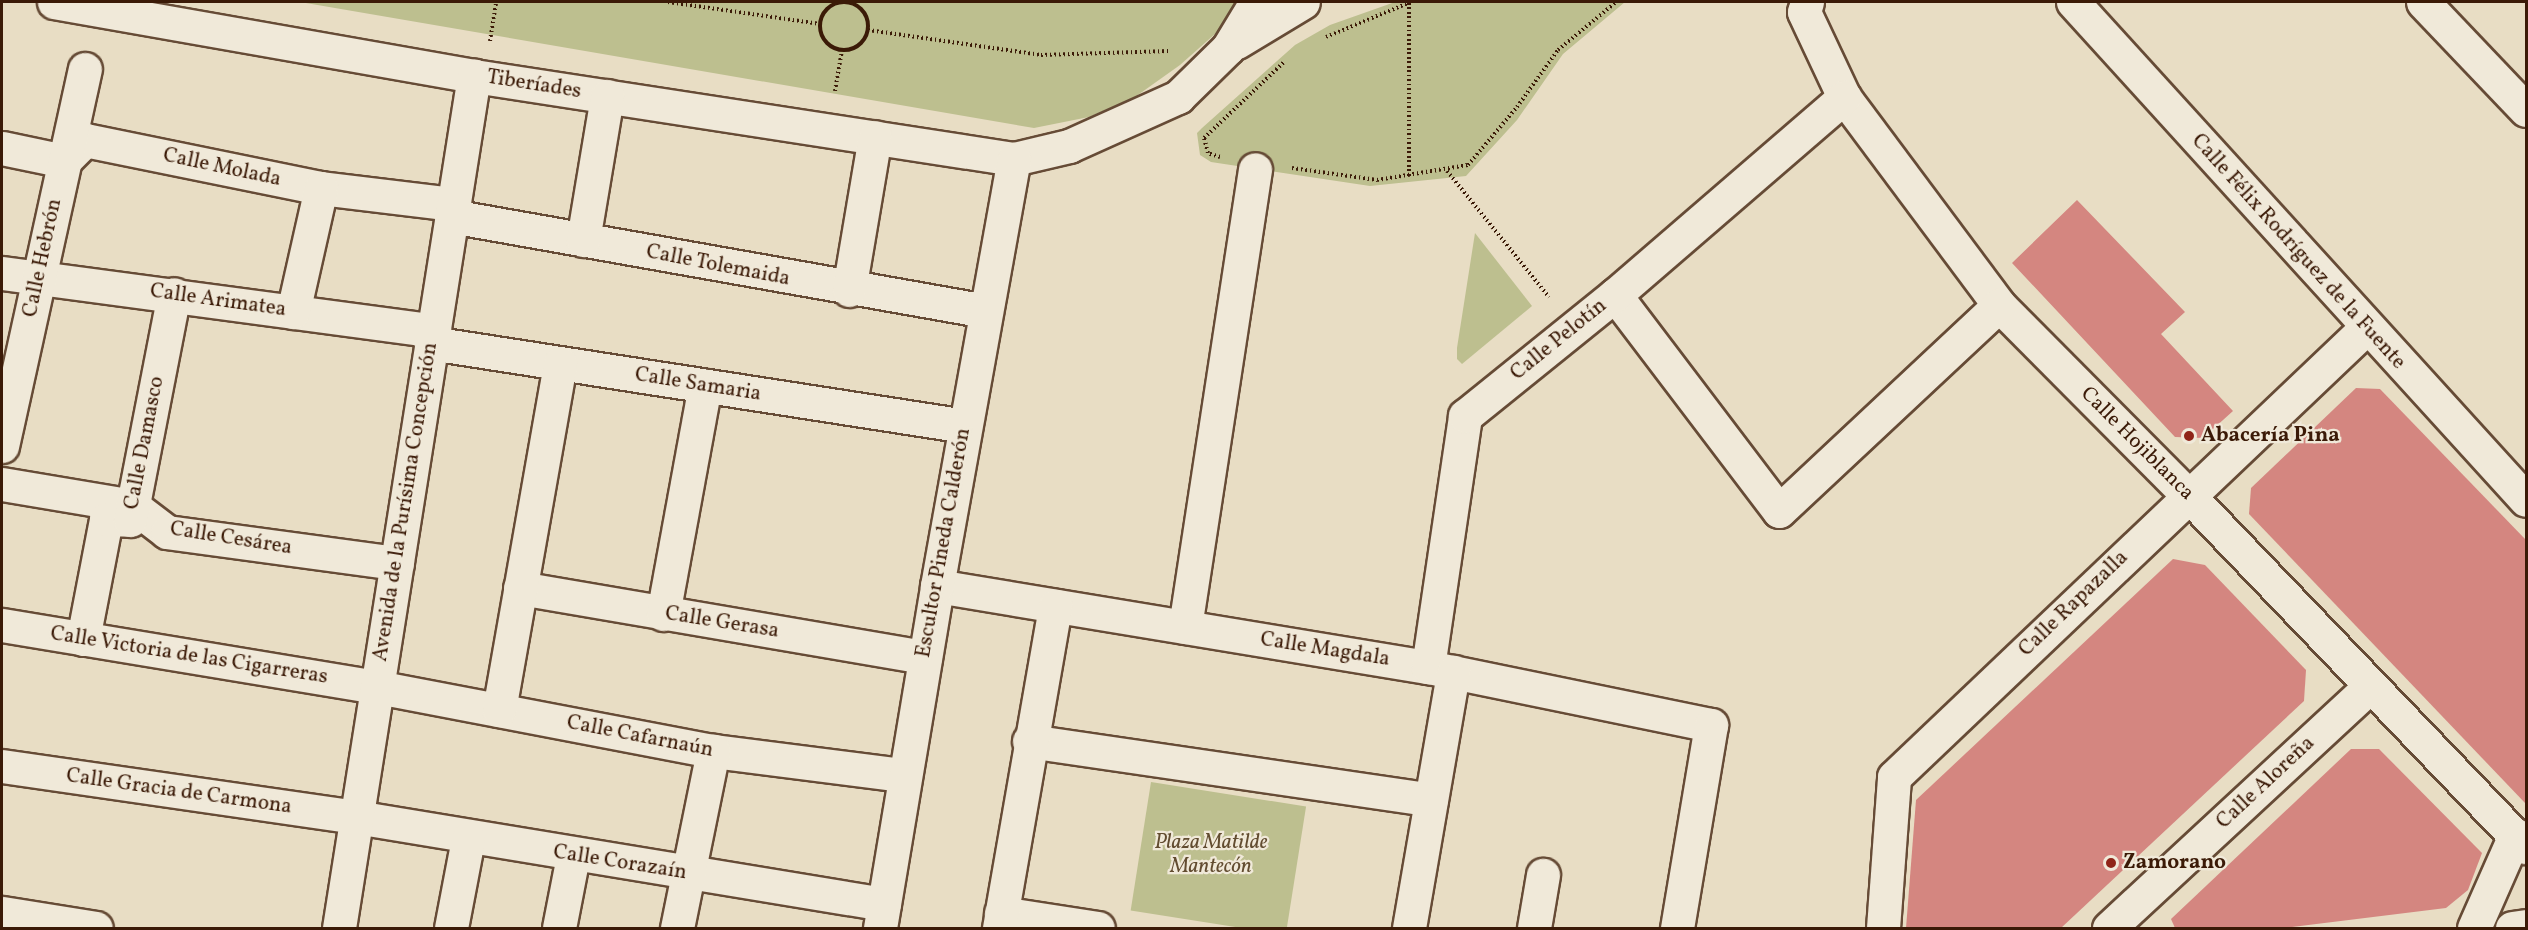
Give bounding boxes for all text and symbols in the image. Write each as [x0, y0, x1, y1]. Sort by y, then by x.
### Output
street label: Tiberíades [485, 65, 583, 105]
street label: Calle Félix Rodríguez de la Fuente [2186, 129, 2410, 375]
street label: Calle Molada [161, 143, 283, 193]
street label: Calle Hebrón [18, 196, 68, 320]
street label: Calle Tolemaida [644, 240, 792, 292]
street label: Calle Arimatea [148, 279, 288, 323]
street label: Calle Pelotín [1506, 294, 1612, 386]
street label: Avenida de la Purísima Concepción [368, 341, 444, 663]
street label: Calle Samaria [633, 363, 763, 407]
street label: Calle Damasco [120, 374, 170, 512]
street label: Calle Hojiblanca [2075, 382, 2199, 506]
place label: Abacería Pina [2201, 423, 2340, 449]
street label: Escultor Pineda Calderón [911, 426, 977, 660]
marker: Abacería Pina [2182, 429, 2196, 443]
street label: Calle Cesárea [168, 517, 294, 561]
street label: Calle Rapazalla [2014, 546, 2134, 662]
street label: Calle Gerasa [663, 602, 781, 644]
street label: Calle Victoria de las Cigarreras [48, 622, 330, 690]
street label: Calle Magdala [1259, 627, 1391, 673]
street label: Calle Cafarnaún [565, 710, 715, 764]
street label: Calle Aloreña [2212, 731, 2320, 835]
street label: Calle Gracia de Carmona [65, 764, 293, 820]
park label: Plaza Matilde Mantecón [1154, 830, 1268, 880]
street label: Calle Corazaín [551, 840, 689, 886]
place label: Zamorano [2123, 850, 2226, 876]
marker: Zamorano [2104, 856, 2118, 870]

